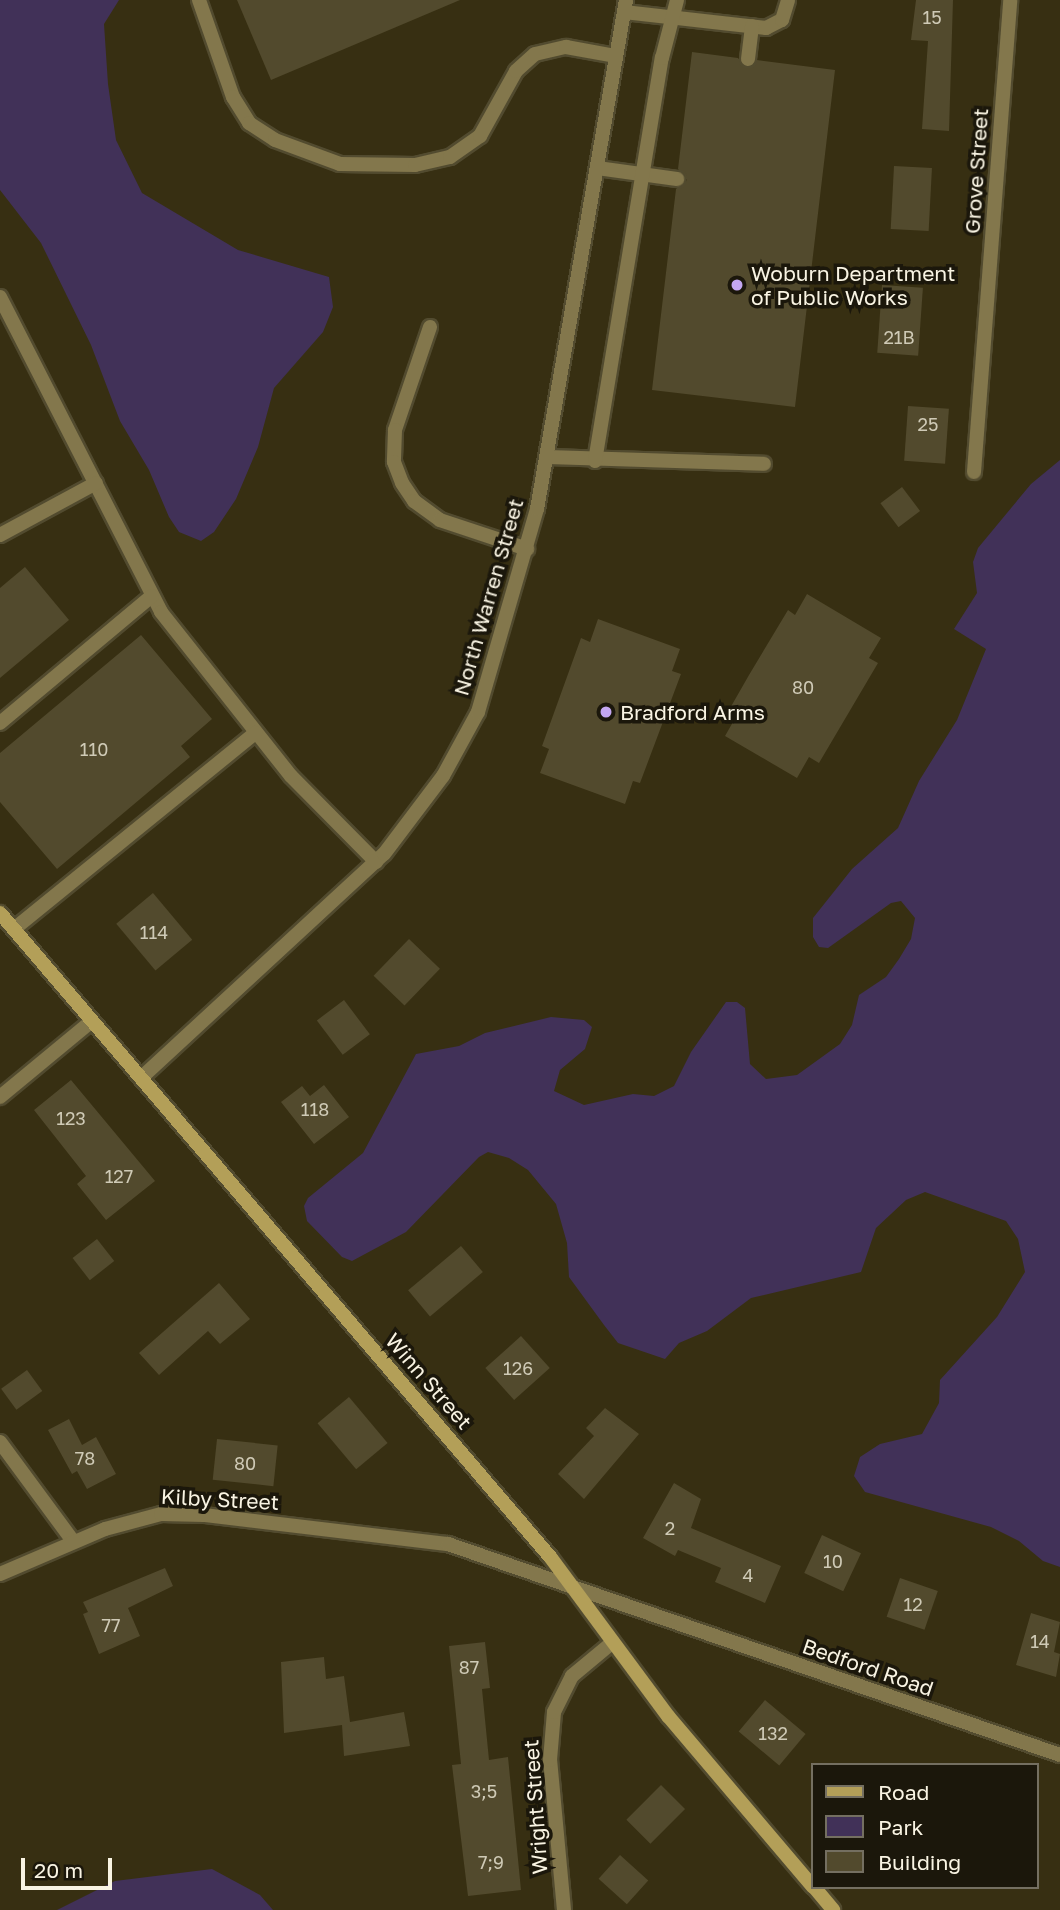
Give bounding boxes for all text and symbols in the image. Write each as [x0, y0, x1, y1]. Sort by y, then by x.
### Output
house number: 15 [922, 6, 942, 28]
street label: Grove Street [959, 107, 993, 235]
place label: Woburn Department of Public Works [751, 260, 955, 310]
marker: Woburn Department of Public Works [729, 277, 745, 293]
house number: 21B [883, 326, 915, 348]
house number: 25 [918, 413, 938, 435]
street label: North Warren Street [448, 496, 528, 698]
house number: 80 [792, 676, 814, 698]
place label: Bradford Arms [620, 699, 765, 725]
marker: Bradford Arms [598, 704, 614, 720]
house number: 110 [80, 738, 108, 760]
house number: 114 [140, 921, 168, 943]
house number: 118 [301, 1098, 329, 1120]
house number: 123 [56, 1107, 86, 1129]
house number: 127 [105, 1165, 133, 1187]
street label: Winn Street [380, 1328, 478, 1434]
house number: 126 [503, 1357, 533, 1379]
house number: 78 [75, 1447, 95, 1469]
house number: 80 [234, 1452, 256, 1474]
street label: Kilby Street [160, 1483, 280, 1515]
house number: 2 [665, 1517, 675, 1539]
house number: 10 [823, 1550, 843, 1572]
house number: 4 [743, 1564, 753, 1586]
house number: 12 [903, 1593, 923, 1615]
house number: 77 [101, 1614, 121, 1636]
house number: 14 [1030, 1630, 1050, 1652]
street label: Bedford Road [799, 1633, 937, 1701]
house number: 87 [459, 1656, 479, 1678]
house number: 132 [758, 1722, 788, 1744]
street label: Wright Street [518, 1739, 552, 1875]
legend [811, 1763, 1039, 1889]
text: Road [878, 1779, 929, 1805]
house number: 3;5 [471, 1780, 497, 1802]
text: Park [878, 1814, 923, 1840]
scale bar [24, 1843, 116, 1887]
text: Building [878, 1849, 961, 1875]
house number: 7;9 [478, 1851, 504, 1873]
text: 20 m [34, 1857, 83, 1883]

